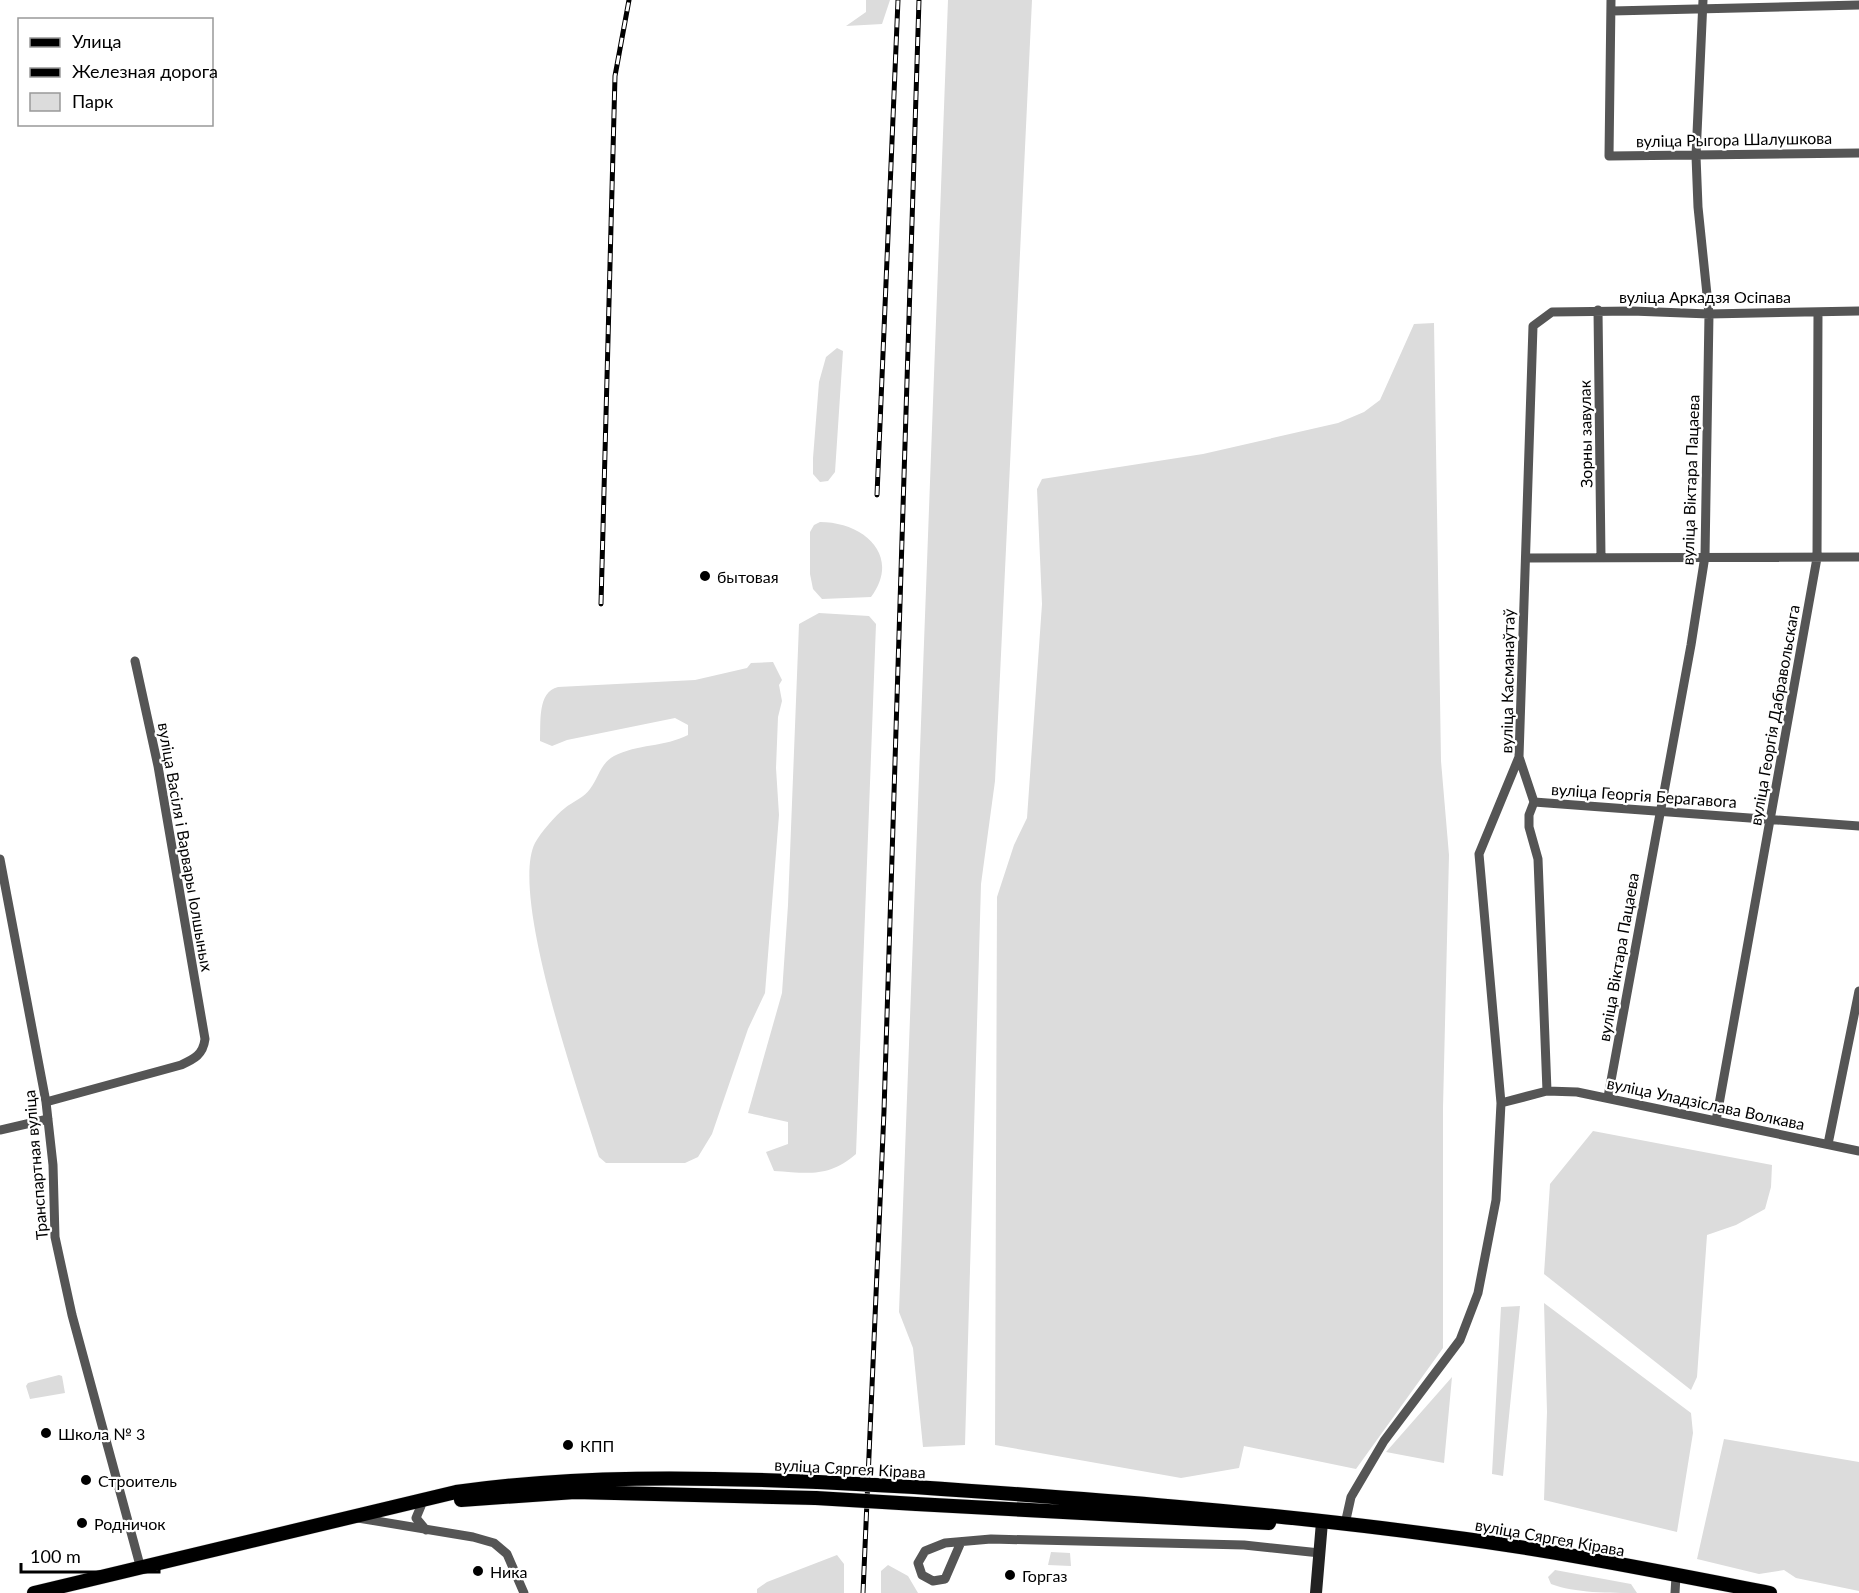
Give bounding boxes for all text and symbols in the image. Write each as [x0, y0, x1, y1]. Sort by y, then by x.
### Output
legend [18, 18, 213, 126]
text: Улица [72, 30, 122, 52]
text: Железная дорога [72, 60, 218, 82]
text: Парк [72, 90, 114, 112]
street label: вуліца Рыгора Шалушкова [1636, 128, 1832, 150]
street label: вуліца Аркадзя Осіпава [1619, 287, 1791, 306]
street label: Зорны завулак [1575, 379, 1595, 488]
street label: вуліца Віктара Пацаева [1678, 394, 1702, 566]
place label: бытовая [717, 567, 779, 586]
marker: бытовая [698, 569, 712, 583]
street label: вуліца Георгія Дабравольскага [1745, 603, 1803, 827]
street label: вуліца Касманаўтаў [1496, 608, 1518, 753]
street label: вуліца Васіля і Варвары Іолшыных [155, 721, 217, 973]
street label: вуліца Георгія Берагавога [1551, 779, 1737, 811]
street label: вуліца Віктара Пацаева [1594, 871, 1642, 1043]
street label: вуліца Уладзіслава Волкава [1605, 1073, 1807, 1133]
street label: Транспартная вуліца [19, 1089, 51, 1241]
place label: Школа № 3 [58, 1424, 145, 1443]
marker: Школа № 3 [39, 1426, 53, 1440]
place label: КПП [580, 1436, 614, 1455]
marker: КПП [561, 1438, 575, 1452]
street label: вуліца Сяргея Кірава [774, 1455, 926, 1481]
place label: Строитель [98, 1471, 177, 1490]
marker: Строитель [79, 1473, 93, 1487]
place label: Родничок [94, 1514, 166, 1533]
street label: вуліца Сяргея Кірава [1474, 1514, 1626, 1560]
marker: Родничок [75, 1516, 89, 1530]
scale bar [21, 1536, 159, 1574]
text: 100 m [30, 1545, 81, 1567]
place label: Ника [490, 1562, 528, 1581]
marker: Ника [471, 1564, 485, 1578]
place label: Горгаз [1022, 1566, 1068, 1585]
marker: Горгаз [1003, 1568, 1017, 1582]

